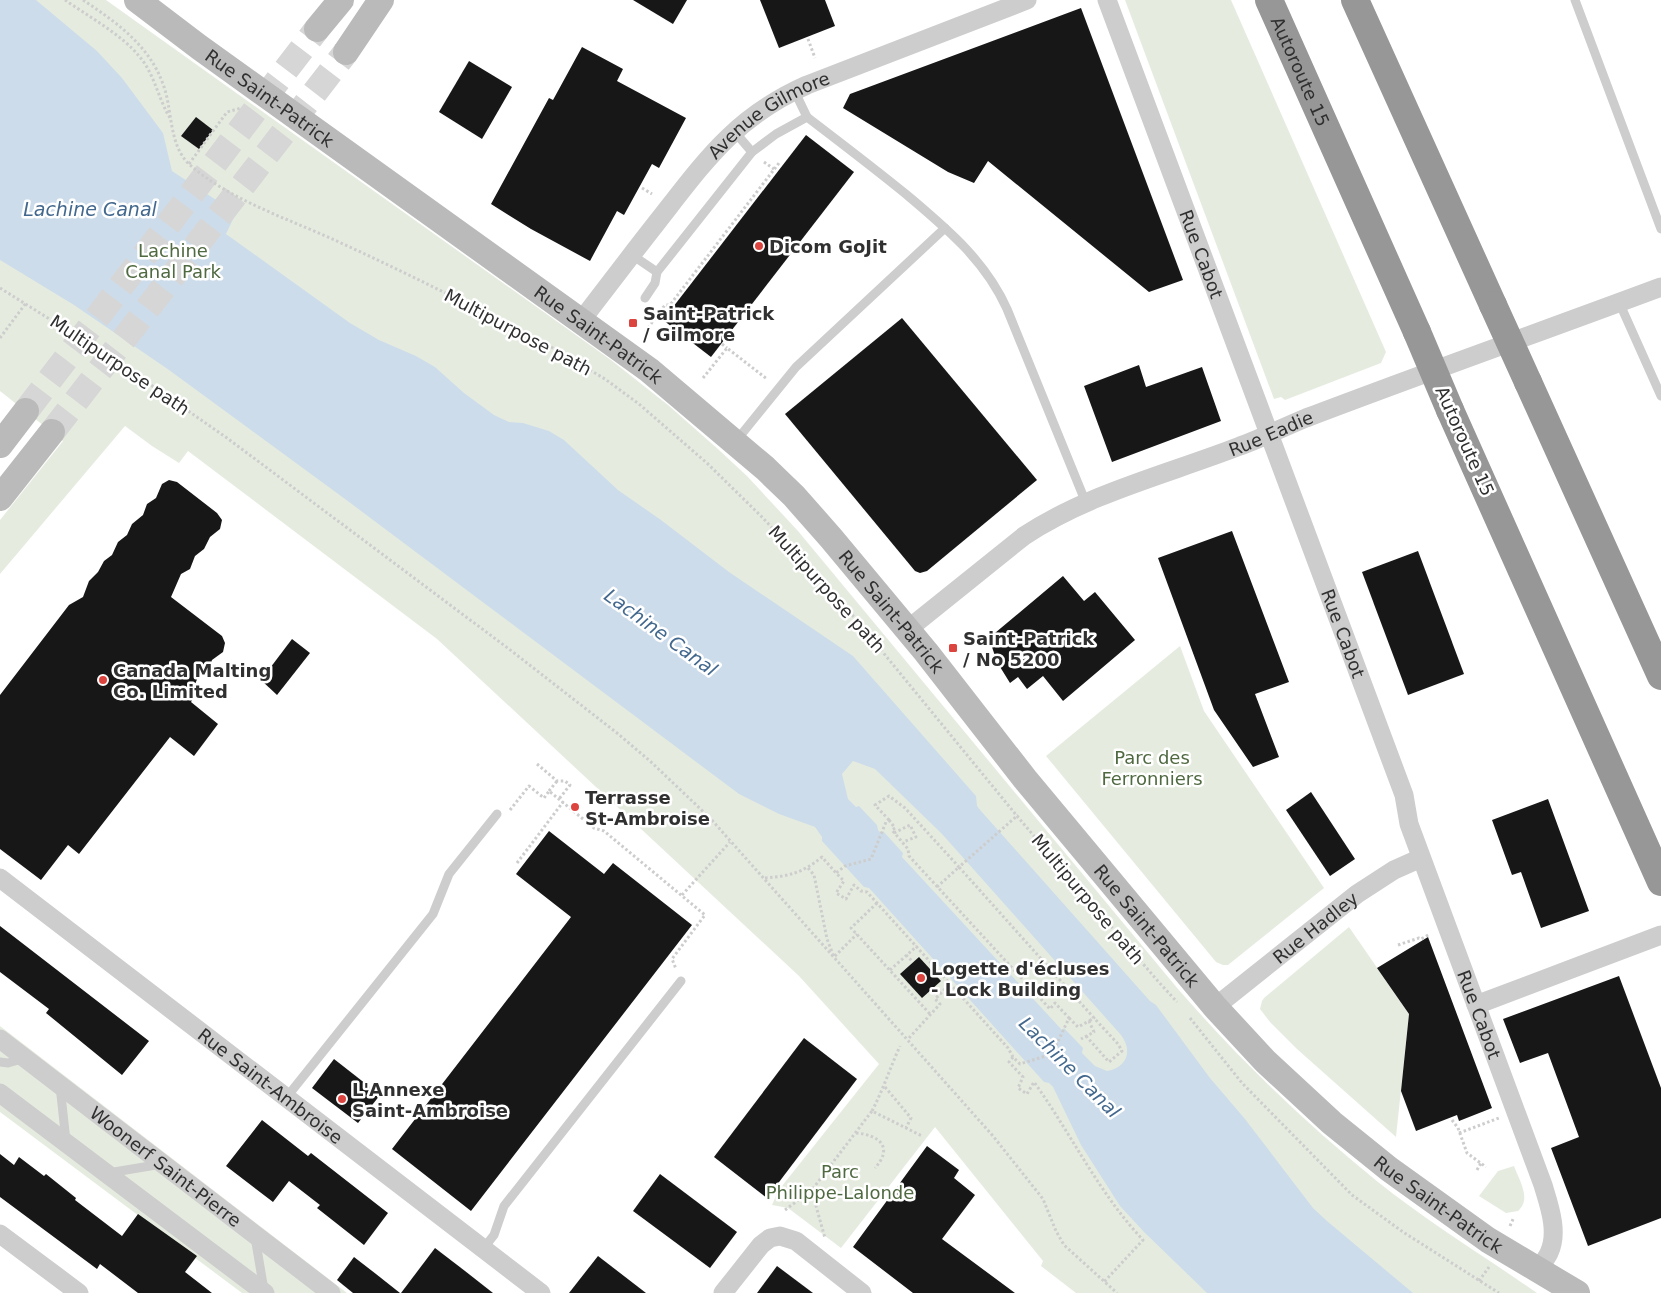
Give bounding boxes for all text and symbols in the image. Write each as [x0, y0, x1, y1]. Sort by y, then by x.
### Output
street label: Autoroute 15 [1267, 13, 1334, 129]
street label: Rue Saint-Patrick [201, 45, 339, 151]
street label: Avenue Gilmore [703, 67, 832, 163]
water label: Lachine Canal [23, 198, 158, 220]
street label: Rue Cabot [1176, 207, 1228, 301]
place label: Dicom GoJit [769, 236, 887, 257]
park label: Lachine Canal Park [125, 240, 221, 282]
marker: Dicom GoJit [753, 240, 765, 252]
street label: Rue Saint-Patrick [530, 281, 668, 388]
street label: Multipurpose path [441, 284, 595, 380]
place label: Saint-Patrick / Gilmore [643, 303, 775, 345]
street label: Multipurpose path [46, 311, 194, 419]
marker: Saint-Patrick / Gilmore [627, 317, 639, 329]
street label: Autoroute 15 [1431, 383, 1499, 499]
street label: Rue Eadie [1225, 406, 1316, 460]
street label: Multipurpose path [764, 521, 890, 657]
street label: Rue Saint-Patrick [835, 545, 949, 677]
water label: Lachine Canal [600, 584, 722, 681]
street label: Rue Cabot [1317, 586, 1370, 681]
place label: Saint-Patrick / No 5200 [963, 628, 1095, 670]
marker: Saint-Patrick / No 5200 [947, 642, 959, 654]
place label: Canada Malting Co. Limited [113, 660, 271, 702]
marker: Canada Malting Co. Limited [97, 674, 109, 686]
park label: Parc des Ferronniers [1101, 747, 1203, 789]
place label: Terrasse St-Ambroise [585, 787, 710, 829]
marker: Terrasse St-Ambroise [569, 801, 581, 813]
street label: Multipurpose path [1027, 830, 1149, 968]
street label: Rue Saint-Patrick [1090, 860, 1205, 992]
street label: Rue Hadley [1268, 887, 1362, 967]
place label: Logette d'écluses - Lock Building [931, 958, 1110, 1000]
street label: Rue Cabot [1454, 967, 1506, 1062]
marker: Logette d'écluses - Lock Building [915, 972, 927, 984]
water label: Lachine Canal [1015, 1012, 1126, 1123]
street label: Rue Saint-Ambroise [194, 1023, 347, 1148]
place label: L'Annexe Saint-Ambroise [352, 1079, 508, 1121]
marker: L'Annexe Saint-Ambroise [336, 1093, 348, 1105]
street label: Woonerf Saint-Pierre [86, 1102, 246, 1231]
street label: Rue Saint-Patrick [1370, 1151, 1507, 1257]
park label: Parc Philippe-Lalonde [766, 1161, 914, 1203]

